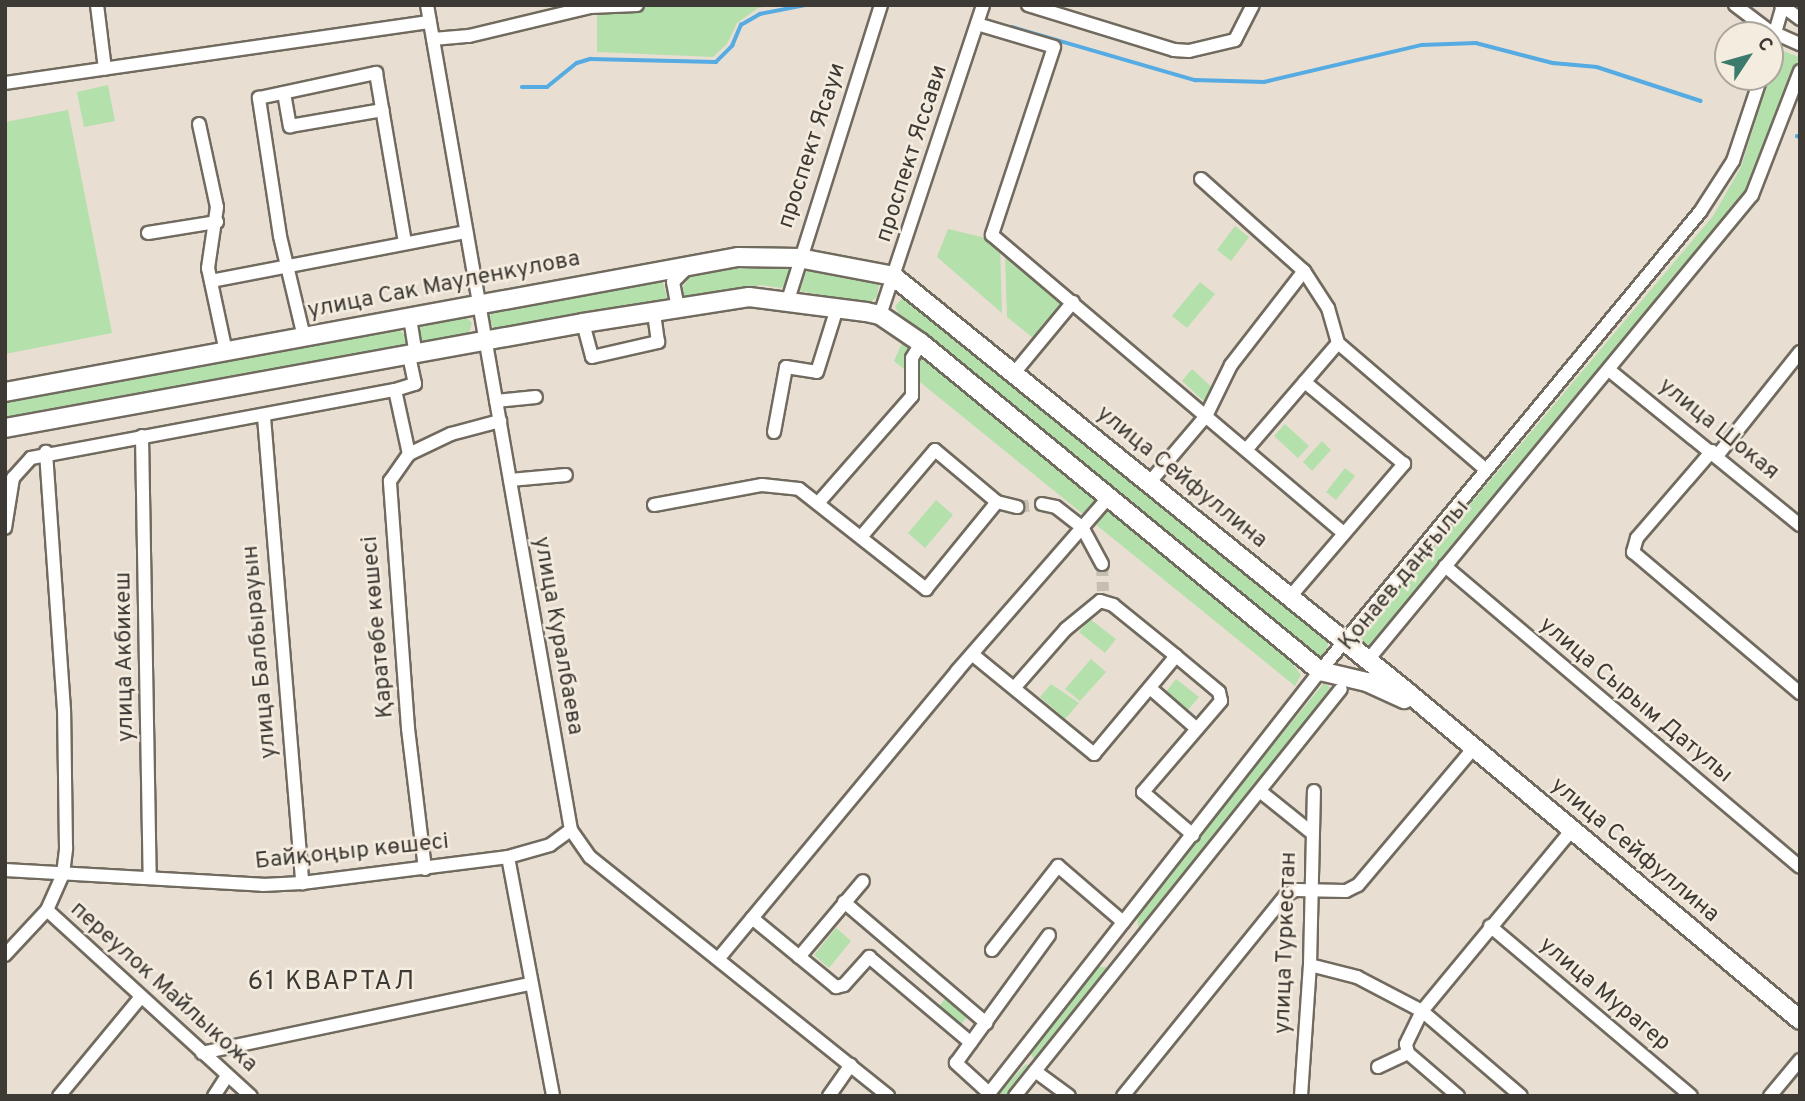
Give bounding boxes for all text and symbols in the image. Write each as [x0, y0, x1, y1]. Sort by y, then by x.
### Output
north arrow [1714, 21, 1784, 91]
text: С [1751, 33, 1778, 57]
street label: проспект Ясауи [773, 60, 853, 232]
street label: проспект Яссави [871, 62, 955, 246]
street label: улица Сак Мауленкулова [306, 246, 582, 326]
street label: улица Шокая [1652, 373, 1784, 487]
street label: улица Сейфуллина [1090, 401, 1272, 555]
street label: Қонаев даңғылы [1334, 495, 1476, 657]
street label: Қаратөбе көшесі [357, 535, 401, 719]
street label: улица Куралбаева [526, 535, 588, 737]
street label: улица Балбырауын [238, 544, 284, 760]
street label: улица Акбикеш [111, 571, 141, 743]
street label: улица Сырым Датулы [1533, 612, 1737, 790]
street label: улица Сейфуллина [1544, 772, 1724, 930]
street label: Байқоңыр көшесі [254, 829, 450, 877]
street label: улица Туркестан [1270, 851, 1304, 1035]
street label: переулок Майлыкожа [64, 897, 262, 1079]
street label: улица Мурагер [1533, 932, 1675, 1058]
district label: 61 КВАРТАЛ [249, 967, 415, 999]

